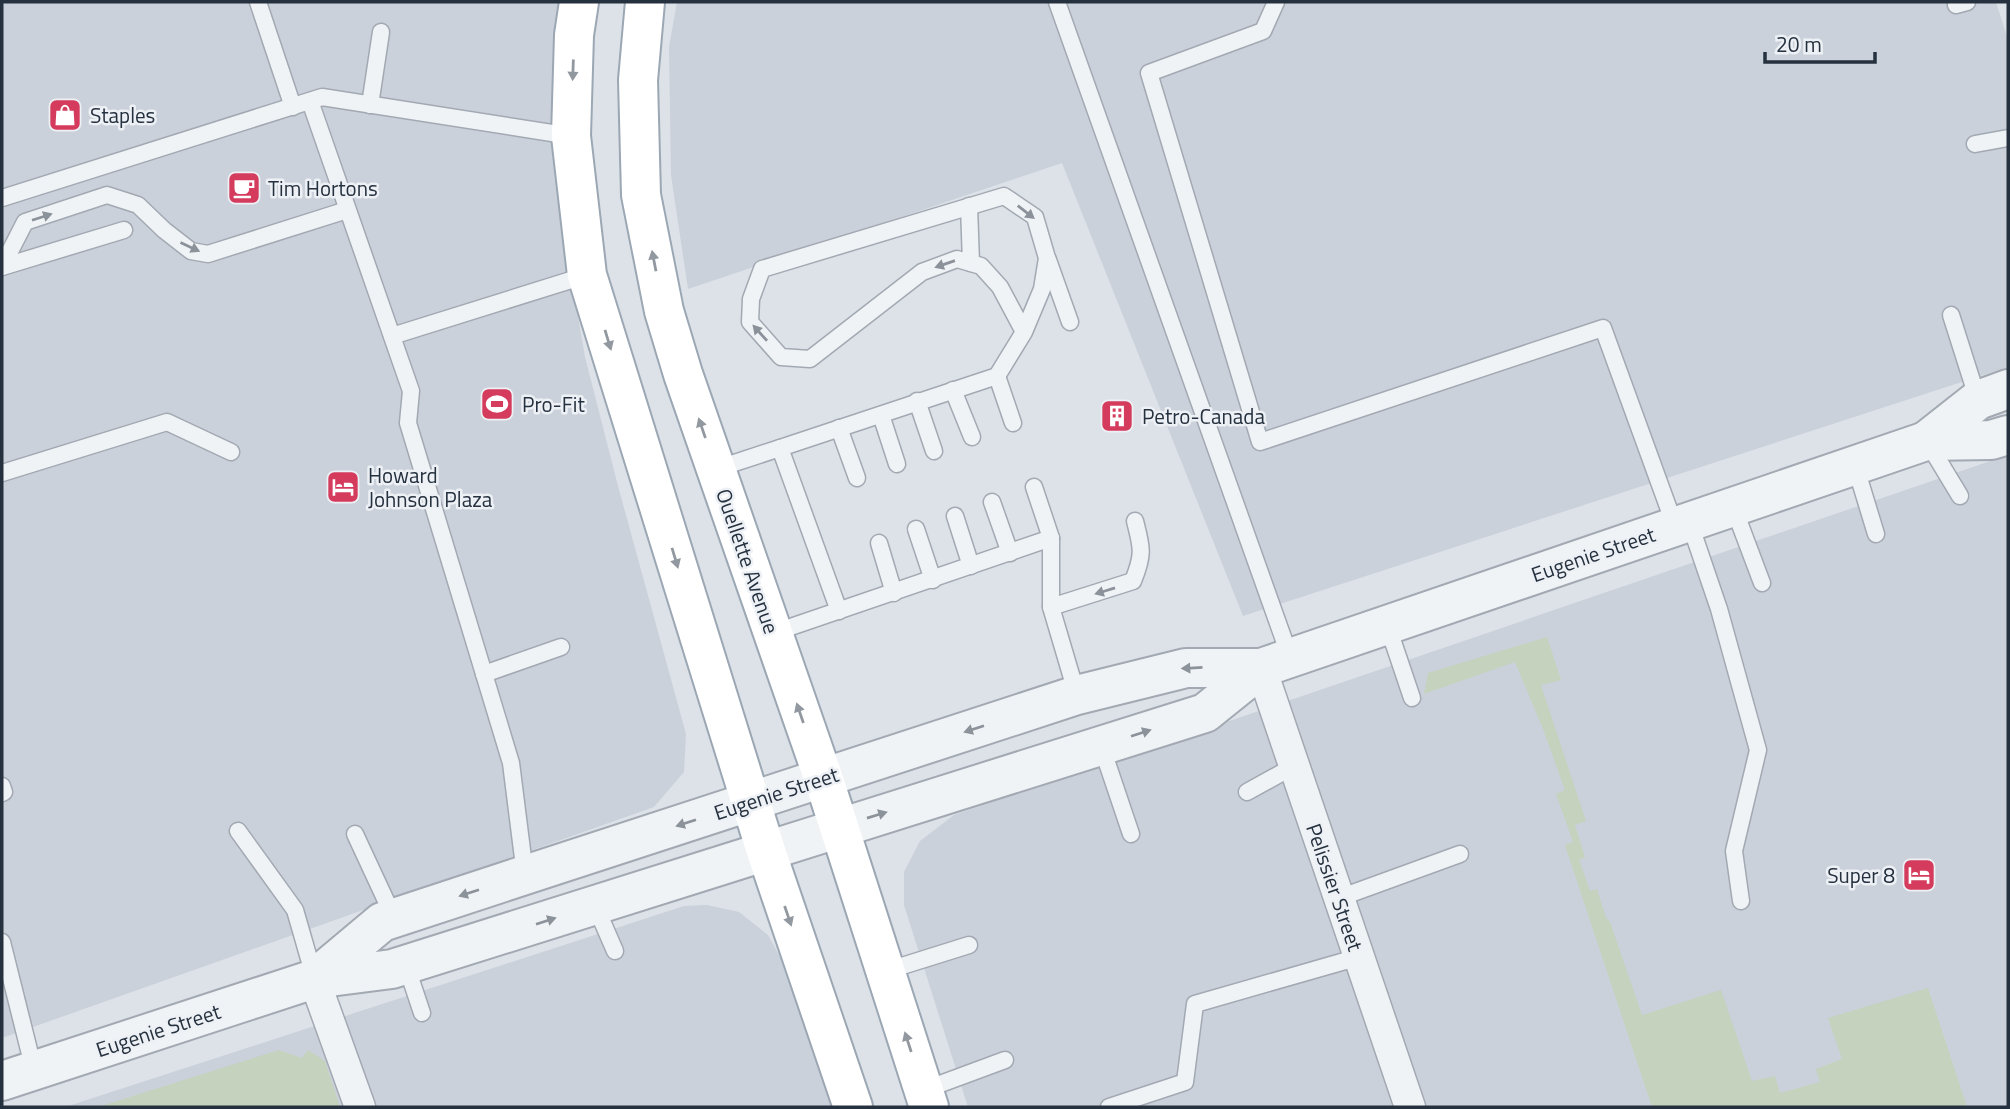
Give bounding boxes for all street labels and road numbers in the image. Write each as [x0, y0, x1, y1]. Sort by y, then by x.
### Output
street label: Ouellette Avenue [708, 484, 788, 638]
street label: Eugenie Street [1527, 518, 1660, 590]
street label: Eugenie Street [710, 758, 843, 828]
street label: Pelissier Street [1298, 819, 1372, 956]
street label: Eugenie Street [92, 995, 225, 1065]

